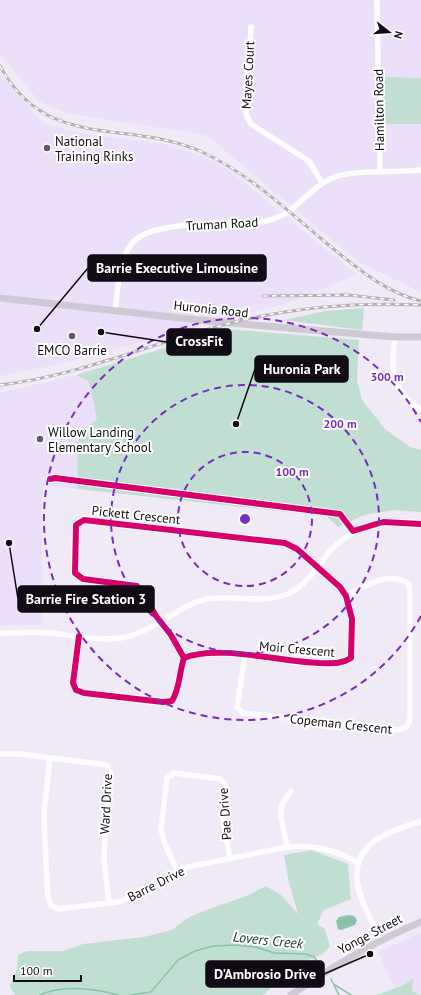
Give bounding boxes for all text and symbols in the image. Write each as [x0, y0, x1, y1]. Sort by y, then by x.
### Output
north arrow [369, 12, 409, 52]
text: N [391, 29, 406, 40]
street label: Mayes Court [238, 40, 258, 110]
street label: Hamilton Road [370, 69, 388, 151]
place label: National Training Rinks [55, 133, 133, 165]
marker: National Training Rinks [42, 143, 52, 153]
street label: Truman Road [185, 214, 259, 234]
callout: Barrie Executive Limousine [88, 255, 266, 281]
text: Barrie Executive Limousine [96, 259, 258, 277]
street label: Huronia Road [173, 297, 249, 321]
callout: CrossFit [167, 329, 231, 355]
marker: EMCO Barrie [67, 331, 77, 341]
text: CrossFit [175, 332, 223, 350]
place label: EMCO Barrie [37, 342, 107, 359]
callout: Huronia Park [255, 356, 348, 382]
text: Huronia Park [263, 360, 341, 378]
text: 300 m [370, 369, 404, 384]
text: 200 m [323, 416, 357, 431]
place label: Willow Landing Elementary School [48, 424, 152, 456]
marker: Willow Landing Elementary School [35, 434, 45, 444]
text: 100 m [275, 464, 309, 479]
street label: Pickett Crescent [91, 502, 182, 528]
centre of rings [238, 512, 252, 526]
callout: Barrie Fire Station 3 [18, 586, 154, 612]
text: Barrie Fire Station 3 [26, 590, 146, 608]
street label: Moir Crescent [258, 637, 336, 661]
street label: Copeman Crescent [289, 710, 393, 738]
street label: Ward Drive [96, 773, 116, 835]
street label: Pae Drive [215, 787, 235, 841]
street label: Barre Drive [124, 862, 188, 906]
street label: Yonge Street [335, 910, 406, 958]
water label: Lovers Creek [232, 927, 305, 953]
scale bar [14, 957, 81, 983]
callout: D'Ambrosio Drive [206, 961, 324, 987]
text: 100 m [20, 963, 53, 978]
text: D'Ambrosio Drive [214, 965, 316, 983]

